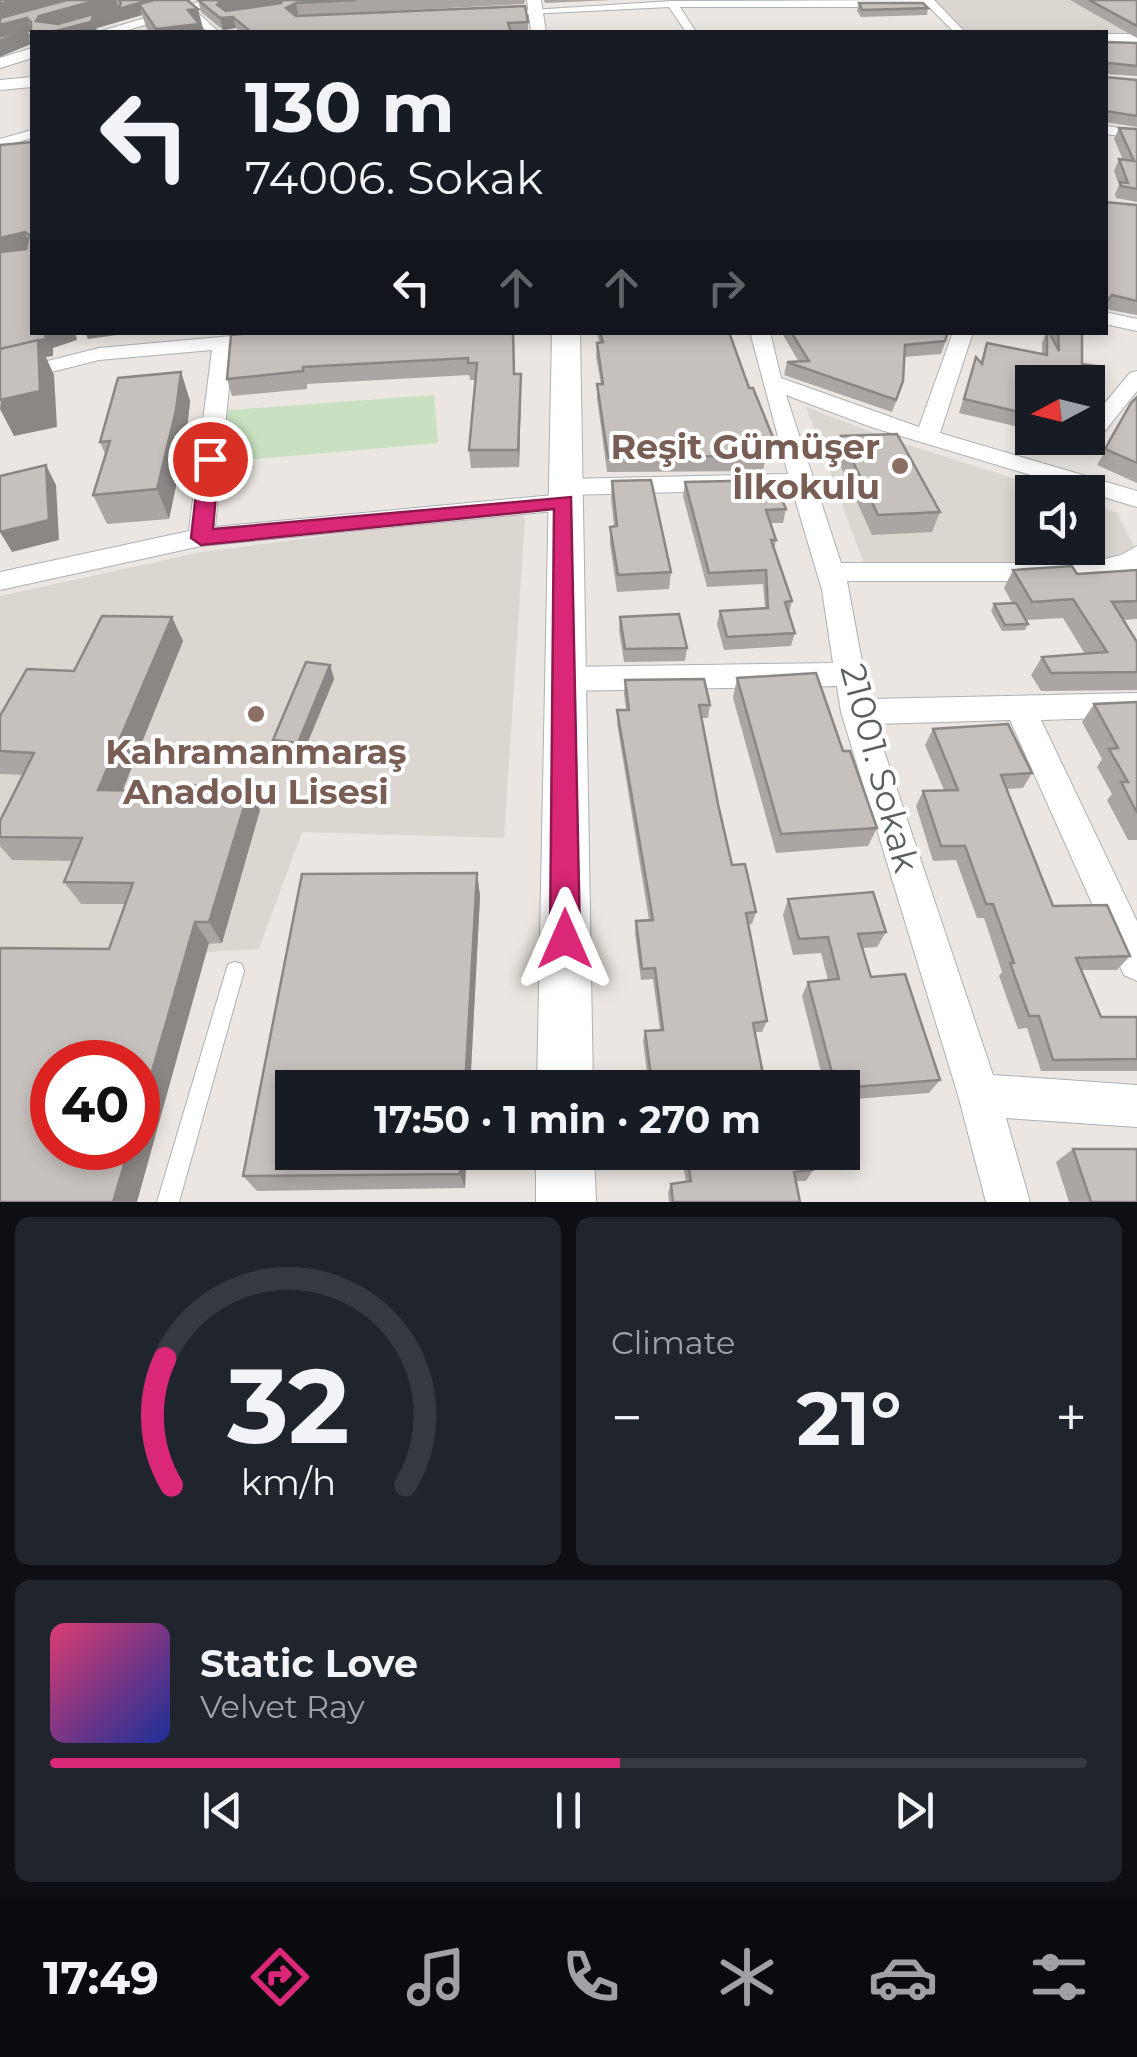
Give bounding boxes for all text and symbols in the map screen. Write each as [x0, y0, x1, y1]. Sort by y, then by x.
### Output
text: 130 m [245, 64, 455, 150]
icon: left [80, 70, 210, 200]
text: 74006. Sokak [245, 150, 543, 205]
icon: left [384, 260, 439, 315]
icon: ahead [489, 260, 544, 315]
icon: ahead [594, 260, 649, 315]
icon: right [699, 260, 754, 315]
north arrow [1015, 365, 1105, 455]
map controls [1015, 365, 1105, 565]
pin [168, 417, 253, 502]
place label: Reşit Gümüşer İlkokulu [610, 425, 880, 508]
icon: arrive [183, 432, 238, 487]
marker: Reşit Gümüşer İlkokulu [889, 455, 911, 477]
button: sound [1015, 475, 1105, 565]
street label: 21001. Sokak [832, 659, 928, 877]
marker: Kahramanmaraş Anadolu Lisesi [245, 703, 267, 725]
place label: Kahramanmaraş Anadolu Lisesi [105, 730, 407, 813]
position arrow [513, 887, 617, 991]
speed limit sign: 40 [30, 1040, 160, 1170]
text: 17:50 · 1 min · 270 m [374, 1096, 761, 1143]
text: Climate [611, 1323, 735, 1362]
text: 32 [226, 1342, 349, 1469]
text: 21° [796, 1372, 902, 1464]
text: − [611, 1384, 643, 1451]
text: + [1055, 1384, 1087, 1451]
text: km/h [240, 1460, 336, 1504]
text: Static Love [200, 1640, 418, 1687]
text: Velvet Ray [200, 1687, 365, 1726]
icon: previous [195, 1783, 250, 1838]
icon: pause [541, 1783, 596, 1838]
icon: next [887, 1783, 942, 1838]
icon: directions [245, 1942, 315, 2012]
icon: music [401, 1942, 471, 2012]
icon: phone [556, 1942, 626, 2012]
icon: climate [712, 1942, 782, 2012]
icon: car [868, 1942, 938, 2012]
icon: filters [1024, 1942, 1094, 2012]
text: 17:49 [43, 1950, 159, 2005]

